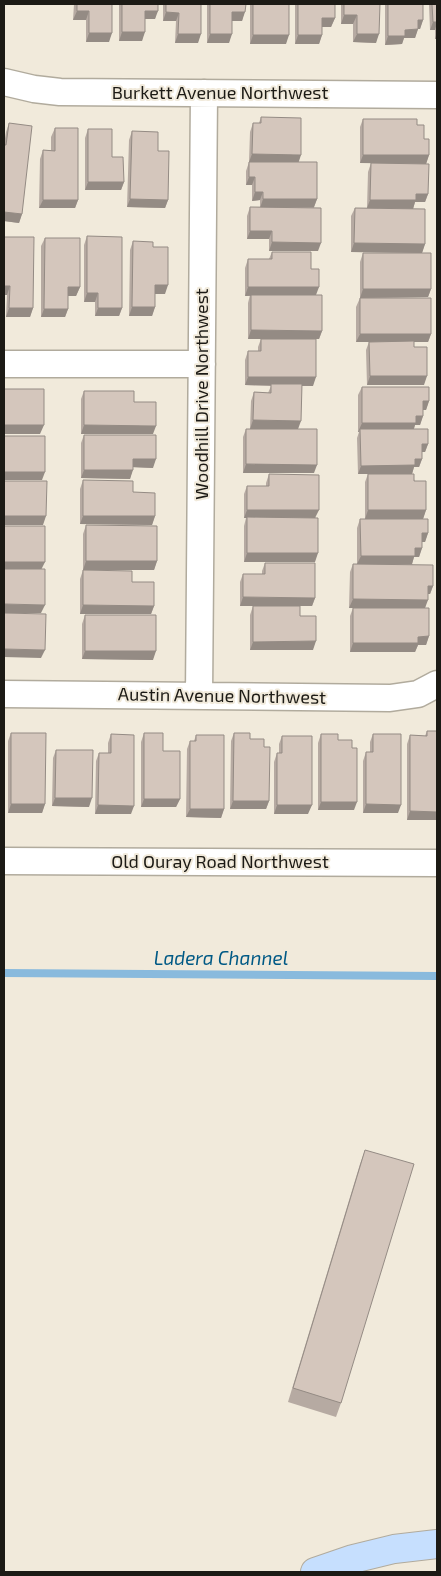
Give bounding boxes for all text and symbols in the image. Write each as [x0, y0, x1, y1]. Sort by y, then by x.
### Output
street label: Burkett Avenue Northwest [112, 81, 329, 103]
street label: Woodhill Drive Northwest [190, 288, 212, 500]
street label: Austin Avenue Northwest [118, 682, 326, 708]
street label: Old Ouray Road Northwest [111, 850, 329, 872]
water label: Ladera Channel [154, 946, 288, 969]

